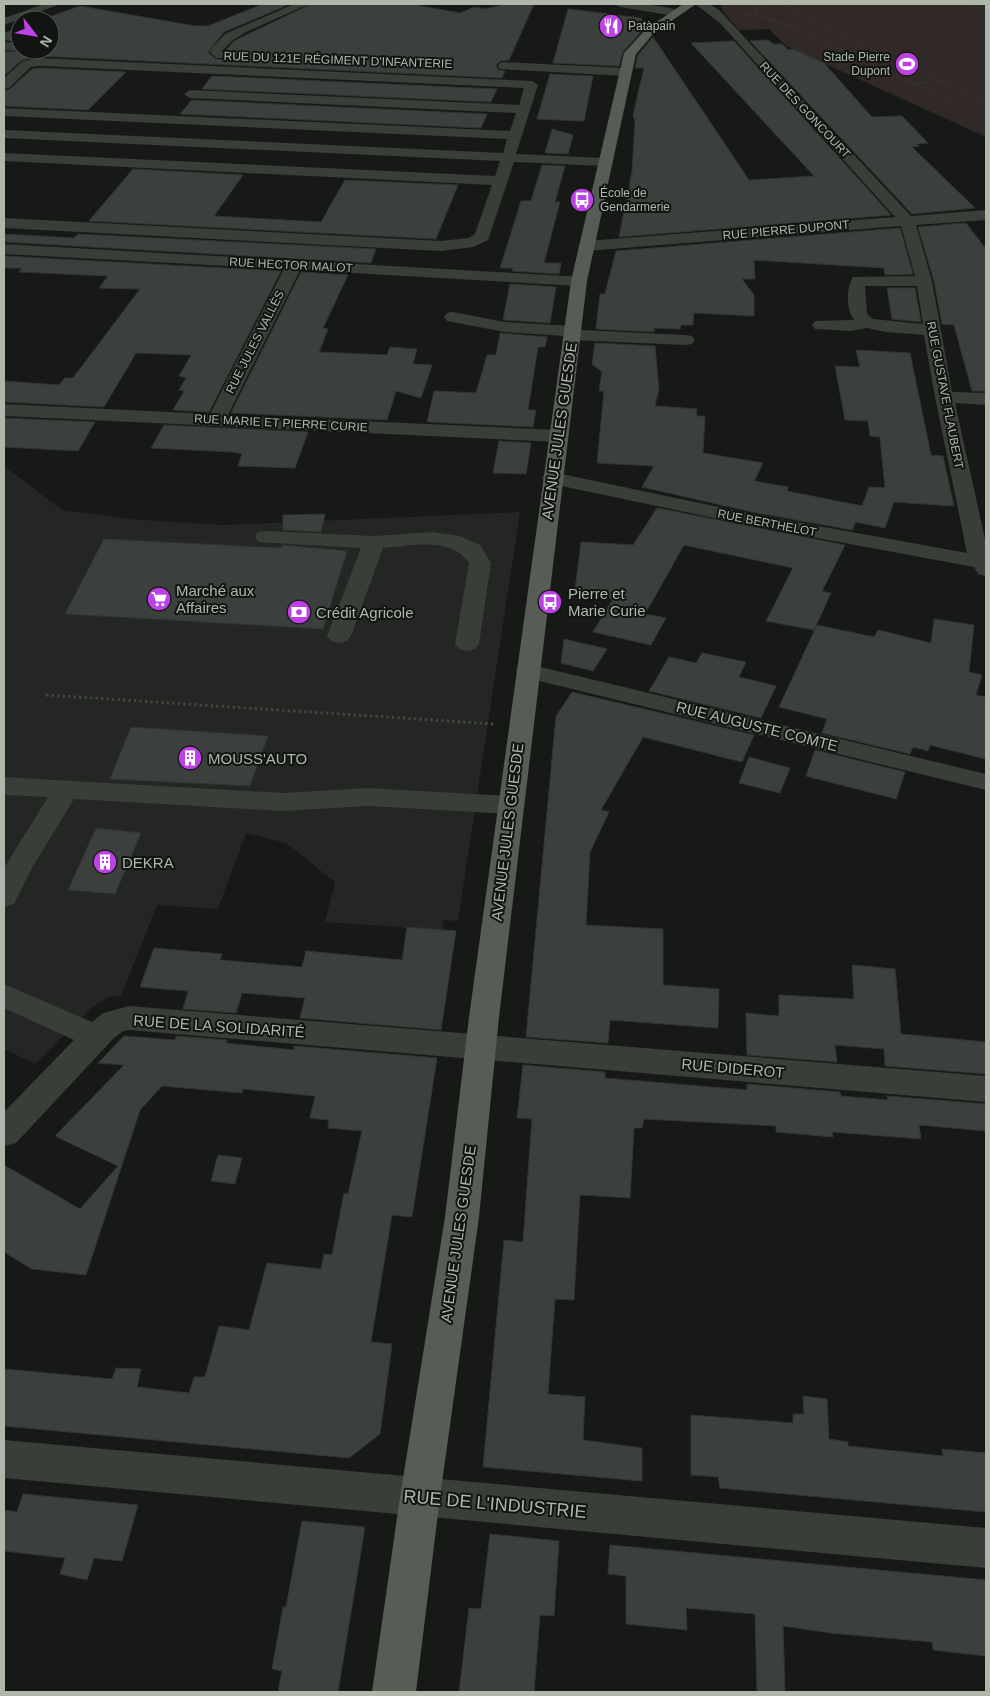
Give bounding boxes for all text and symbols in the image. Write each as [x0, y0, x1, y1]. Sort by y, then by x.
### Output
north arrow [10, 10, 60, 60]
restaurant icon: Patàpain [598, 13, 624, 39]
place label: Patàpain [628, 19, 675, 33]
text: N [37, 33, 56, 50]
street label: RUE DU 121E RÉGIMENT D'INFANTERIE [223, 48, 453, 71]
place label: Stade Pierre Dupont [823, 50, 891, 78]
sports icon: Stade Pierre Dupont [894, 51, 920, 77]
street label: RUE DES GONCOURT [757, 59, 854, 162]
place label: École de Gendarmerie [600, 185, 670, 214]
bus stop icon: École de Gendarmerie [569, 187, 595, 213]
street label: RUE PIERRE DUPONT [722, 217, 851, 243]
street label: RUE HECTOR MALOT [229, 255, 354, 275]
street label: RUE JULES VALLÈS [222, 288, 287, 396]
street label: RUE GUSTAVE FLAUBERT [924, 320, 966, 471]
street label: AVENUE JULES GUESDE [538, 341, 580, 521]
street label: RUE MARIE ET PIERRE CURIE [194, 411, 368, 435]
street label: RUE BERTHELOT [716, 507, 818, 540]
place label: Marché aux Affaires [176, 582, 255, 616]
place label: Pierre et Marie Curie [568, 585, 646, 619]
supermarket icon: Marché aux Affaires [146, 586, 172, 612]
bus stop icon: Pierre et Marie Curie [537, 589, 563, 615]
bank icon: Crédit Agricole [286, 599, 312, 625]
place label: Crédit Agricole [316, 604, 414, 621]
street label: RUE AUGUSTE COMTE [674, 698, 840, 754]
street label: AVENUE JULES GUESDE [488, 742, 526, 922]
building icon: MOUSS'AUTO [177, 745, 203, 771]
place label: MOUSS'AUTO [208, 750, 307, 767]
building icon: DEKRA [92, 849, 118, 875]
place label: DEKRA [122, 854, 174, 871]
street label: RUE DE LA SOLIDARITÉ [133, 1012, 305, 1040]
street label: RUE DIDEROT [681, 1055, 785, 1081]
street label: AVENUE JULES GUESDE [437, 1144, 479, 1324]
street label: RUE DE L'INDUSTRIE [403, 1486, 587, 1522]

